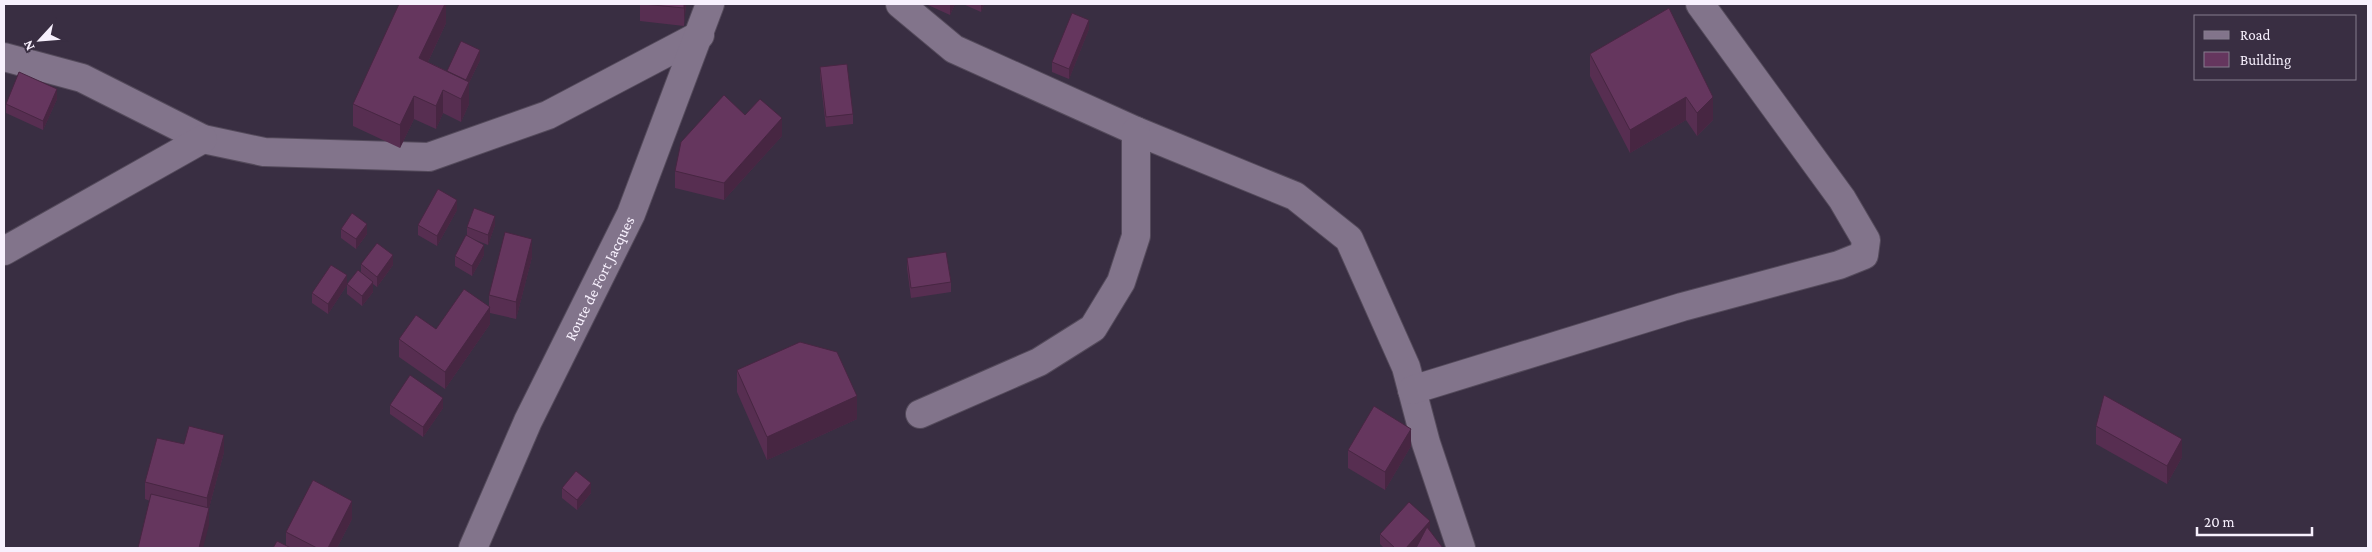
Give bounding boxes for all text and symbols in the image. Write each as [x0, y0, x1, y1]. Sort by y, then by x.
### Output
north arrow [15, 15, 65, 65]
legend [2194, 15, 2357, 80]
text: Road [2240, 27, 2271, 43]
text: N [19, 37, 38, 53]
text: Building [2240, 52, 2291, 69]
street label: Route de Fort Jacques [561, 213, 637, 343]
scale bar [2197, 504, 2312, 536]
text: 20 m [2204, 514, 2235, 530]

